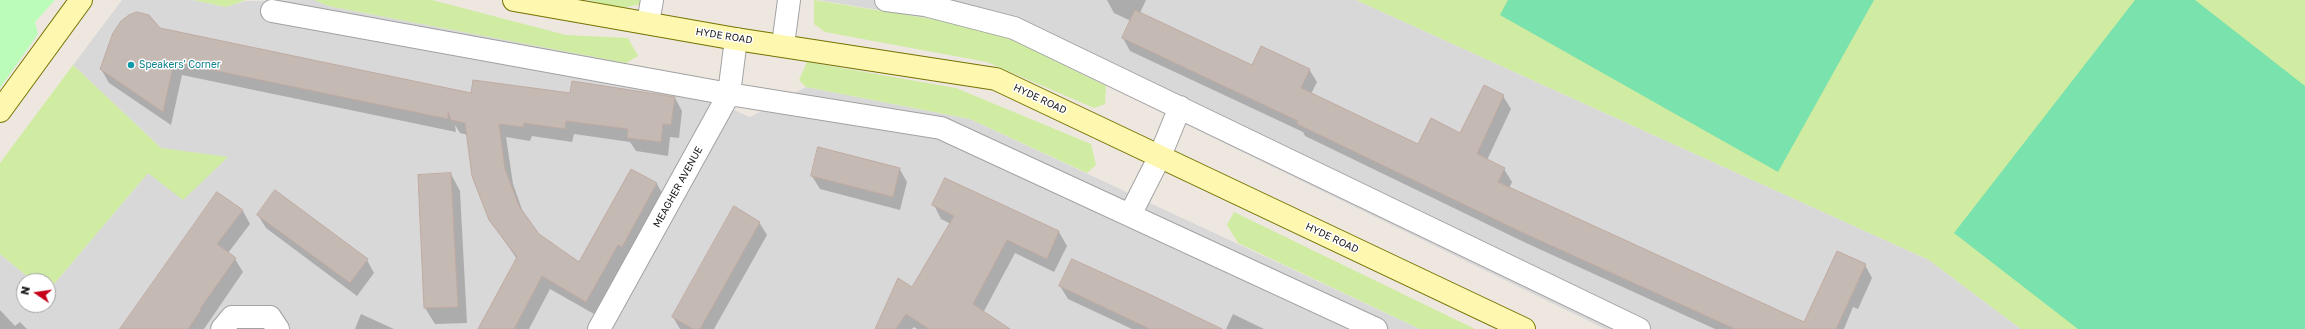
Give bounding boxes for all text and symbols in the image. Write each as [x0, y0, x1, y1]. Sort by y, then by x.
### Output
street label: HYDE ROAD [695, 26, 753, 46]
place label: Speakers' Corner [139, 59, 221, 71]
marker: Speakers' Corner [126, 60, 136, 70]
street label: HYDE ROAD [1011, 81, 1069, 117]
street label: MEAGHER AVENUE [651, 144, 705, 230]
street label: HYDE ROAD [1303, 220, 1361, 256]
north arrow [16, 273, 56, 313]
text: N [18, 285, 32, 296]

